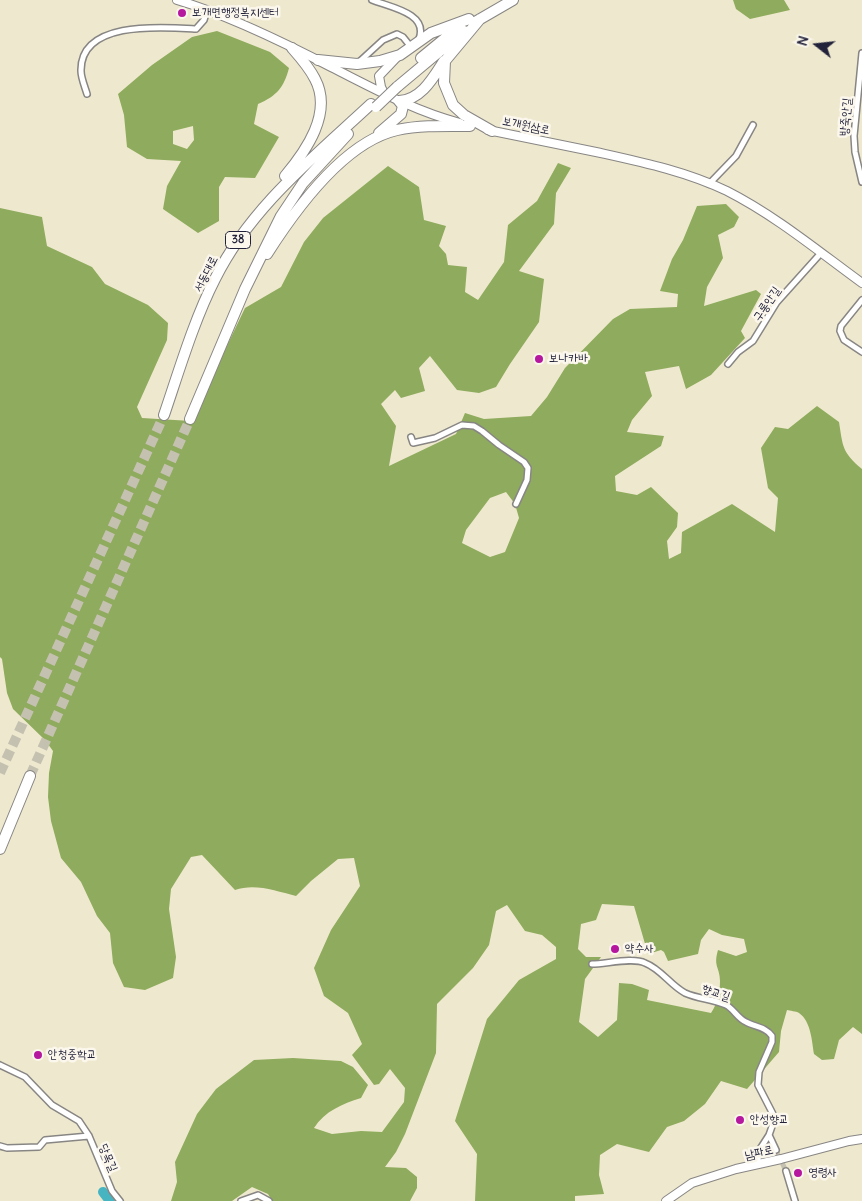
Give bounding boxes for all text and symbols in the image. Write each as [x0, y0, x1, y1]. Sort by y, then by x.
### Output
place label: 보개면행정복지센터 [192, 6, 279, 20]
marker: 보개면행정복지센터 [176, 7, 188, 19]
north arrow [792, 20, 842, 70]
text: N [793, 34, 813, 48]
street label: 방죽안길 [837, 97, 855, 137]
street label: 보개원삼로 [501, 114, 551, 138]
road number: 38 [226, 232, 250, 248]
street label: 서동대로 [191, 254, 221, 294]
street label: 구롱안길 [750, 284, 784, 324]
place label: 보나카바 [549, 352, 588, 366]
marker: 보나카바 [533, 353, 545, 365]
place label: 약수사 [625, 942, 654, 956]
marker: 약수사 [609, 943, 621, 955]
street label: 향교길 [700, 981, 732, 1005]
place label: 안청중학교 [48, 1048, 96, 1062]
marker: 안청중학교 [32, 1049, 44, 1061]
place label: 안성향교 [750, 1113, 789, 1127]
marker: 안성향교 [734, 1114, 746, 1126]
street label: 당목길 [96, 1142, 120, 1174]
street label: 남파로 [743, 1143, 775, 1163]
place label: 영령사 [808, 1166, 837, 1180]
marker: 영령사 [792, 1167, 804, 1179]

